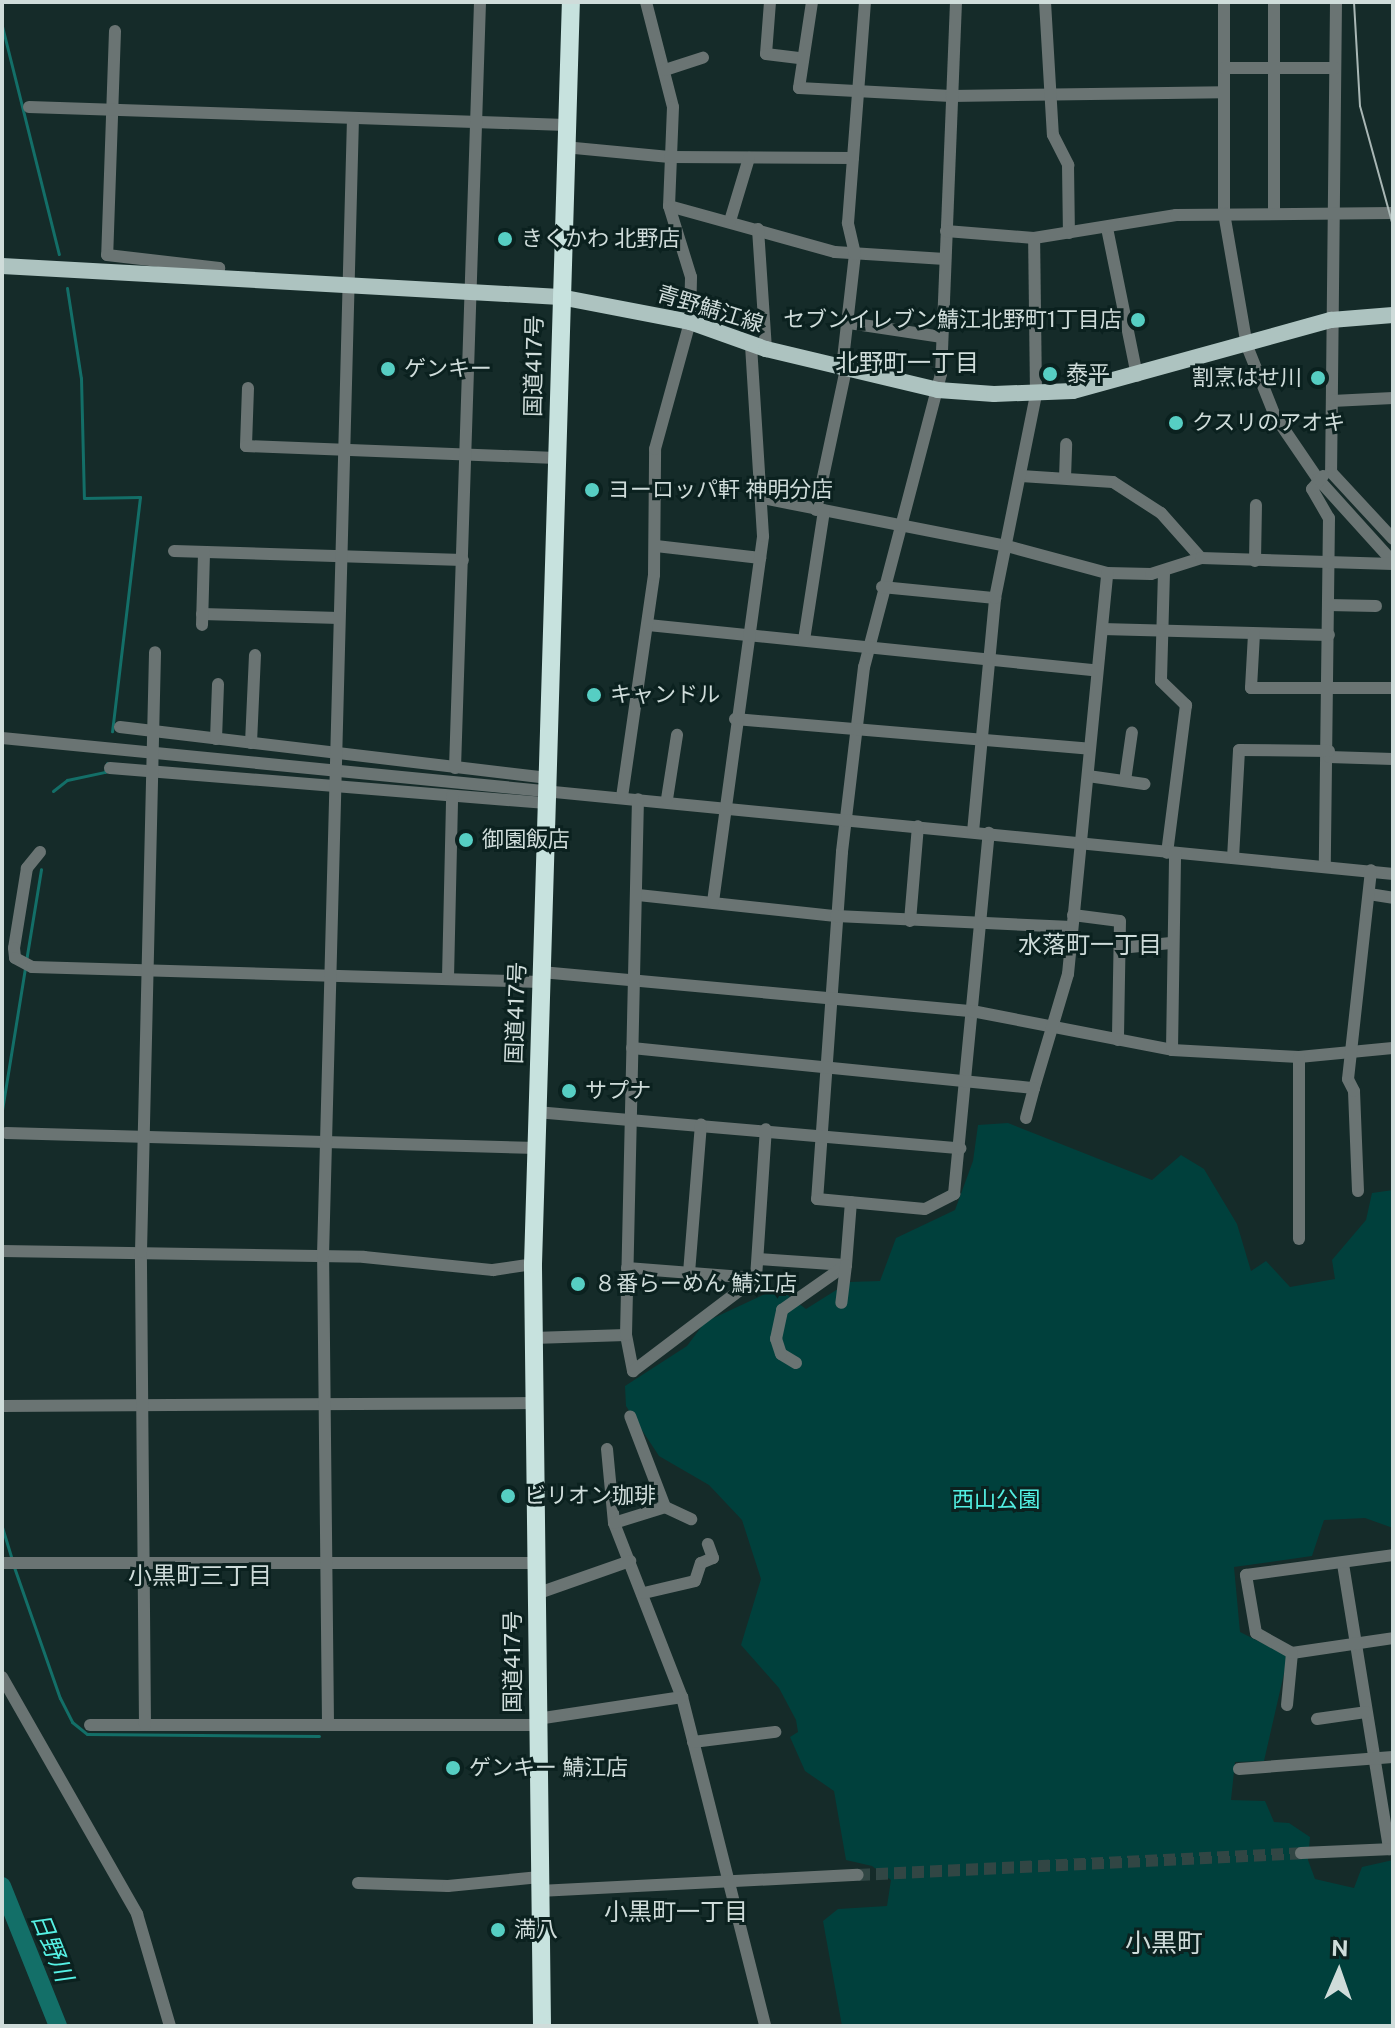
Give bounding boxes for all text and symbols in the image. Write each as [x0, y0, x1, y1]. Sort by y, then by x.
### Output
place label: きくかわ 北野店 [521, 226, 680, 252]
marker: きくかわ 北野店 [496, 230, 514, 248]
street label: 青野鯖江線 [654, 280, 766, 338]
place label: セブンイレブン鯖江北野町1丁目店 [783, 307, 1122, 333]
marker: セブンイレブン鯖江北野町1丁目店 [1129, 311, 1147, 329]
street label: 国道417号 [520, 315, 548, 417]
district label: 北野町一丁目 [835, 349, 979, 377]
place label: ゲンキー [404, 356, 492, 382]
marker: ゲンキー [379, 360, 397, 378]
place label: 泰平 [1066, 361, 1110, 387]
marker: 泰平 [1041, 365, 1059, 383]
place label: 割烹はせ川 [1192, 365, 1302, 391]
marker: 割烹はせ川 [1309, 369, 1327, 387]
place label: クスリのアオキ [1192, 410, 1346, 436]
marker: クスリのアオキ [1167, 414, 1185, 432]
place label: ヨーロッパ軒 神明分店 [608, 477, 833, 503]
marker: ヨーロッパ軒 神明分店 [583, 481, 601, 499]
place label: キャンドル [610, 682, 720, 708]
marker: キャンドル [585, 686, 603, 704]
place label: 御園飯店 [482, 827, 570, 853]
marker: 御園飯店 [457, 831, 475, 849]
district label: 水落町一丁目 [1018, 931, 1162, 959]
street label: 国道417号 [501, 962, 531, 1064]
place label: サプナ [585, 1078, 651, 1104]
marker: サプナ [560, 1082, 578, 1100]
place label: ８番らーめん 鯖江店 [594, 1271, 797, 1297]
marker: ８番らーめん 鯖江店 [569, 1275, 587, 1293]
place label: ビリオン珈琲 [524, 1483, 656, 1509]
marker: ビリオン珈琲 [499, 1487, 517, 1505]
park label: 西山公園 [952, 1487, 1040, 1513]
district label: 小黒町三丁目 [128, 1562, 272, 1590]
street label: 国道417号 [500, 1611, 526, 1713]
place label: ゲンキー 鯖江店 [469, 1755, 628, 1781]
marker: ゲンキー 鯖江店 [444, 1759, 462, 1777]
district label: 小黒町一丁目 [604, 1898, 748, 1926]
water label: 日野川 [25, 1908, 79, 1986]
place label: 満八 [514, 1917, 558, 1943]
marker: 満八 [489, 1921, 507, 1939]
district label: 小黒町 [1125, 1927, 1203, 1959]
north arrow [1299, 1932, 1379, 2012]
text: N [1331, 1935, 1349, 1961]

